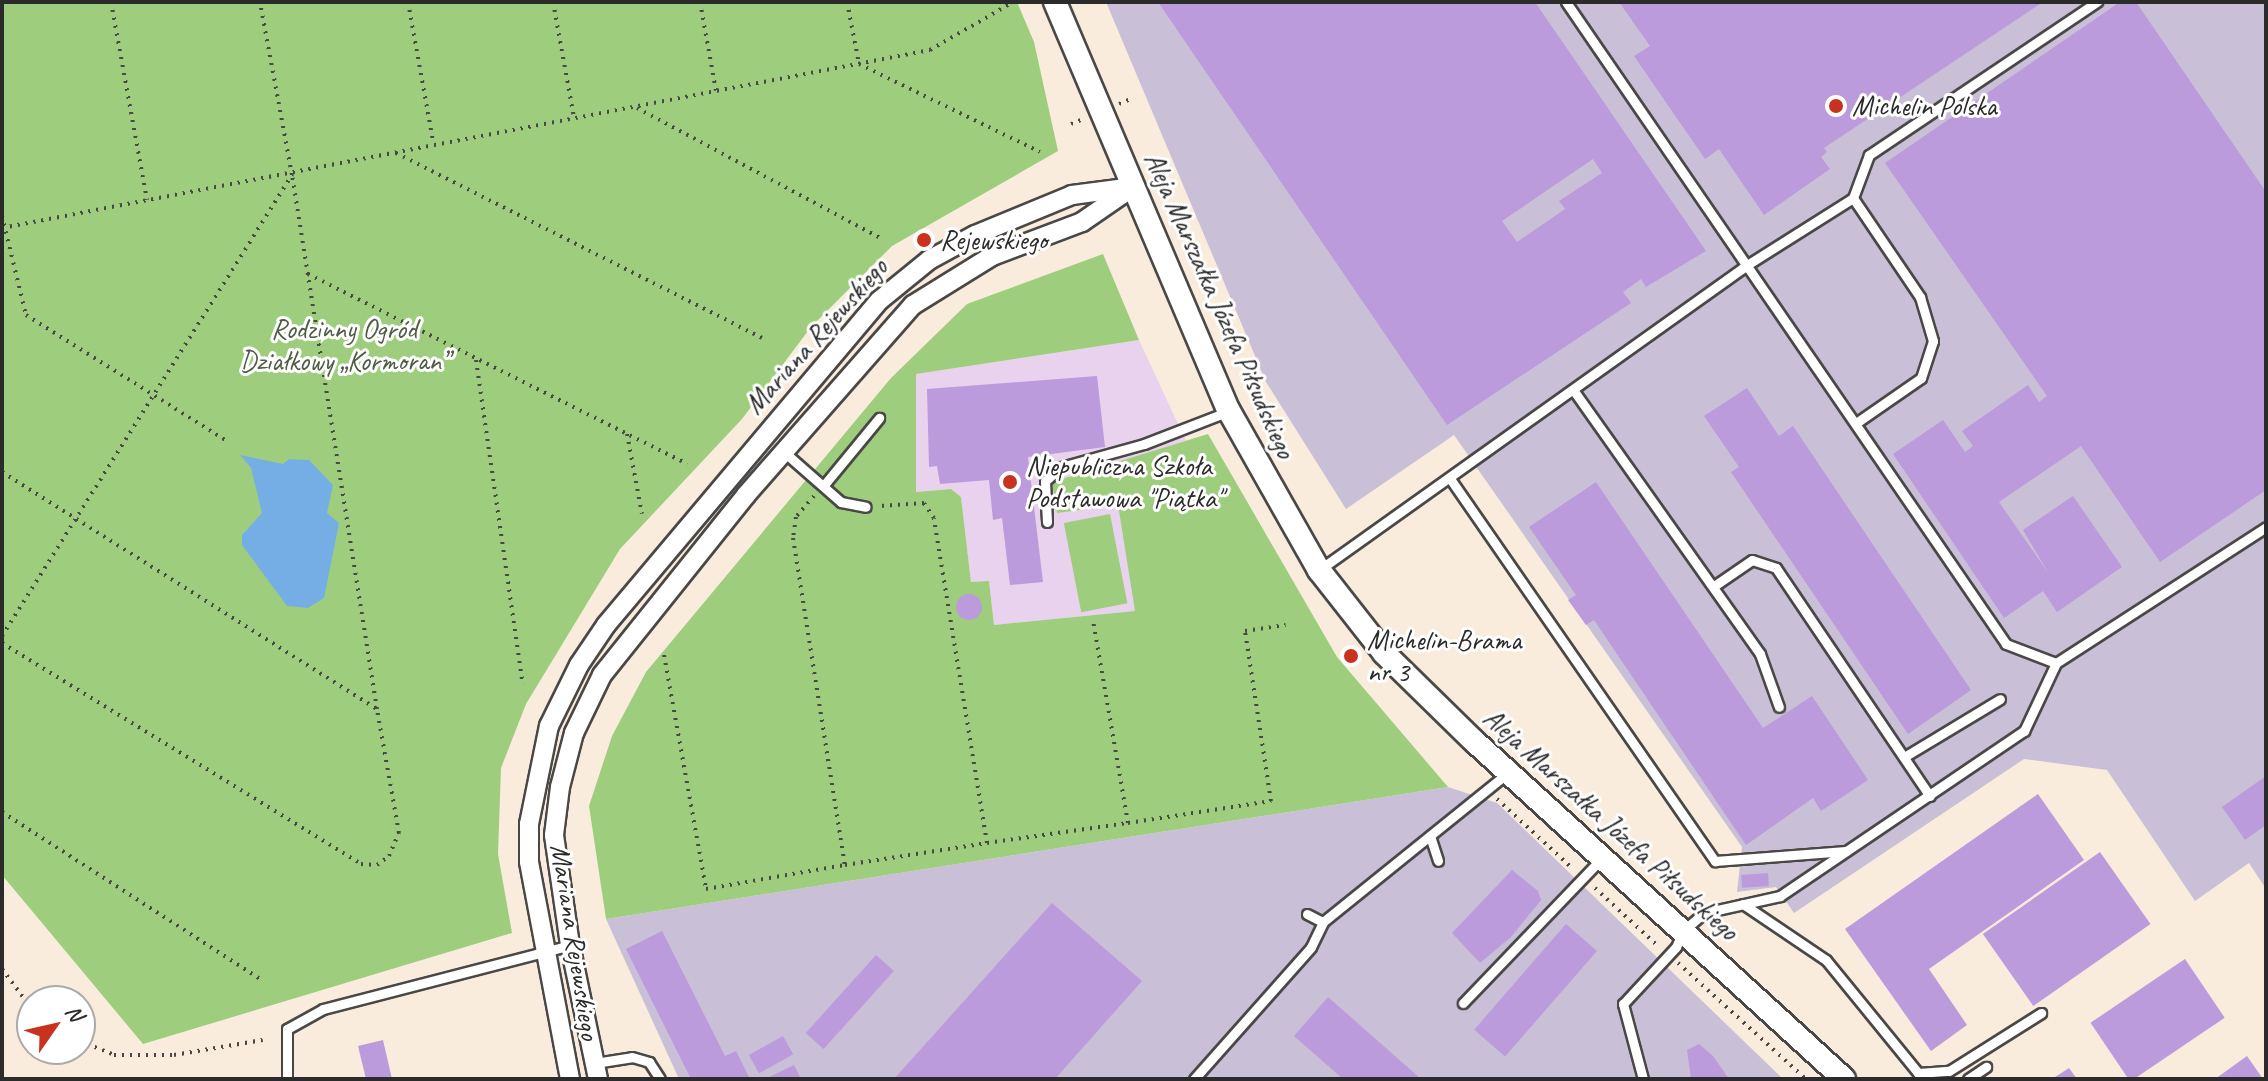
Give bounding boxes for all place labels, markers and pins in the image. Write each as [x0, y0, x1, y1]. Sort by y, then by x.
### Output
place label: Michelin Polska [1852, 89, 1997, 123]
marker: Michelin Polska [1827, 97, 1845, 115]
place label: Rejewskiego [940, 223, 1047, 257]
marker: Rejewskiego [915, 231, 933, 249]
place label: Niepubliczna Szkoła Podstawowa "Piątka" [1026, 449, 1223, 515]
marker: Niepubliczna Szkoła Podstawowa "Piątka" [1001, 473, 1019, 491]
place label: Michelin-Brama nr 3 [1367, 623, 1521, 689]
marker: Michelin-Brama nr 3 [1342, 647, 1360, 665]

